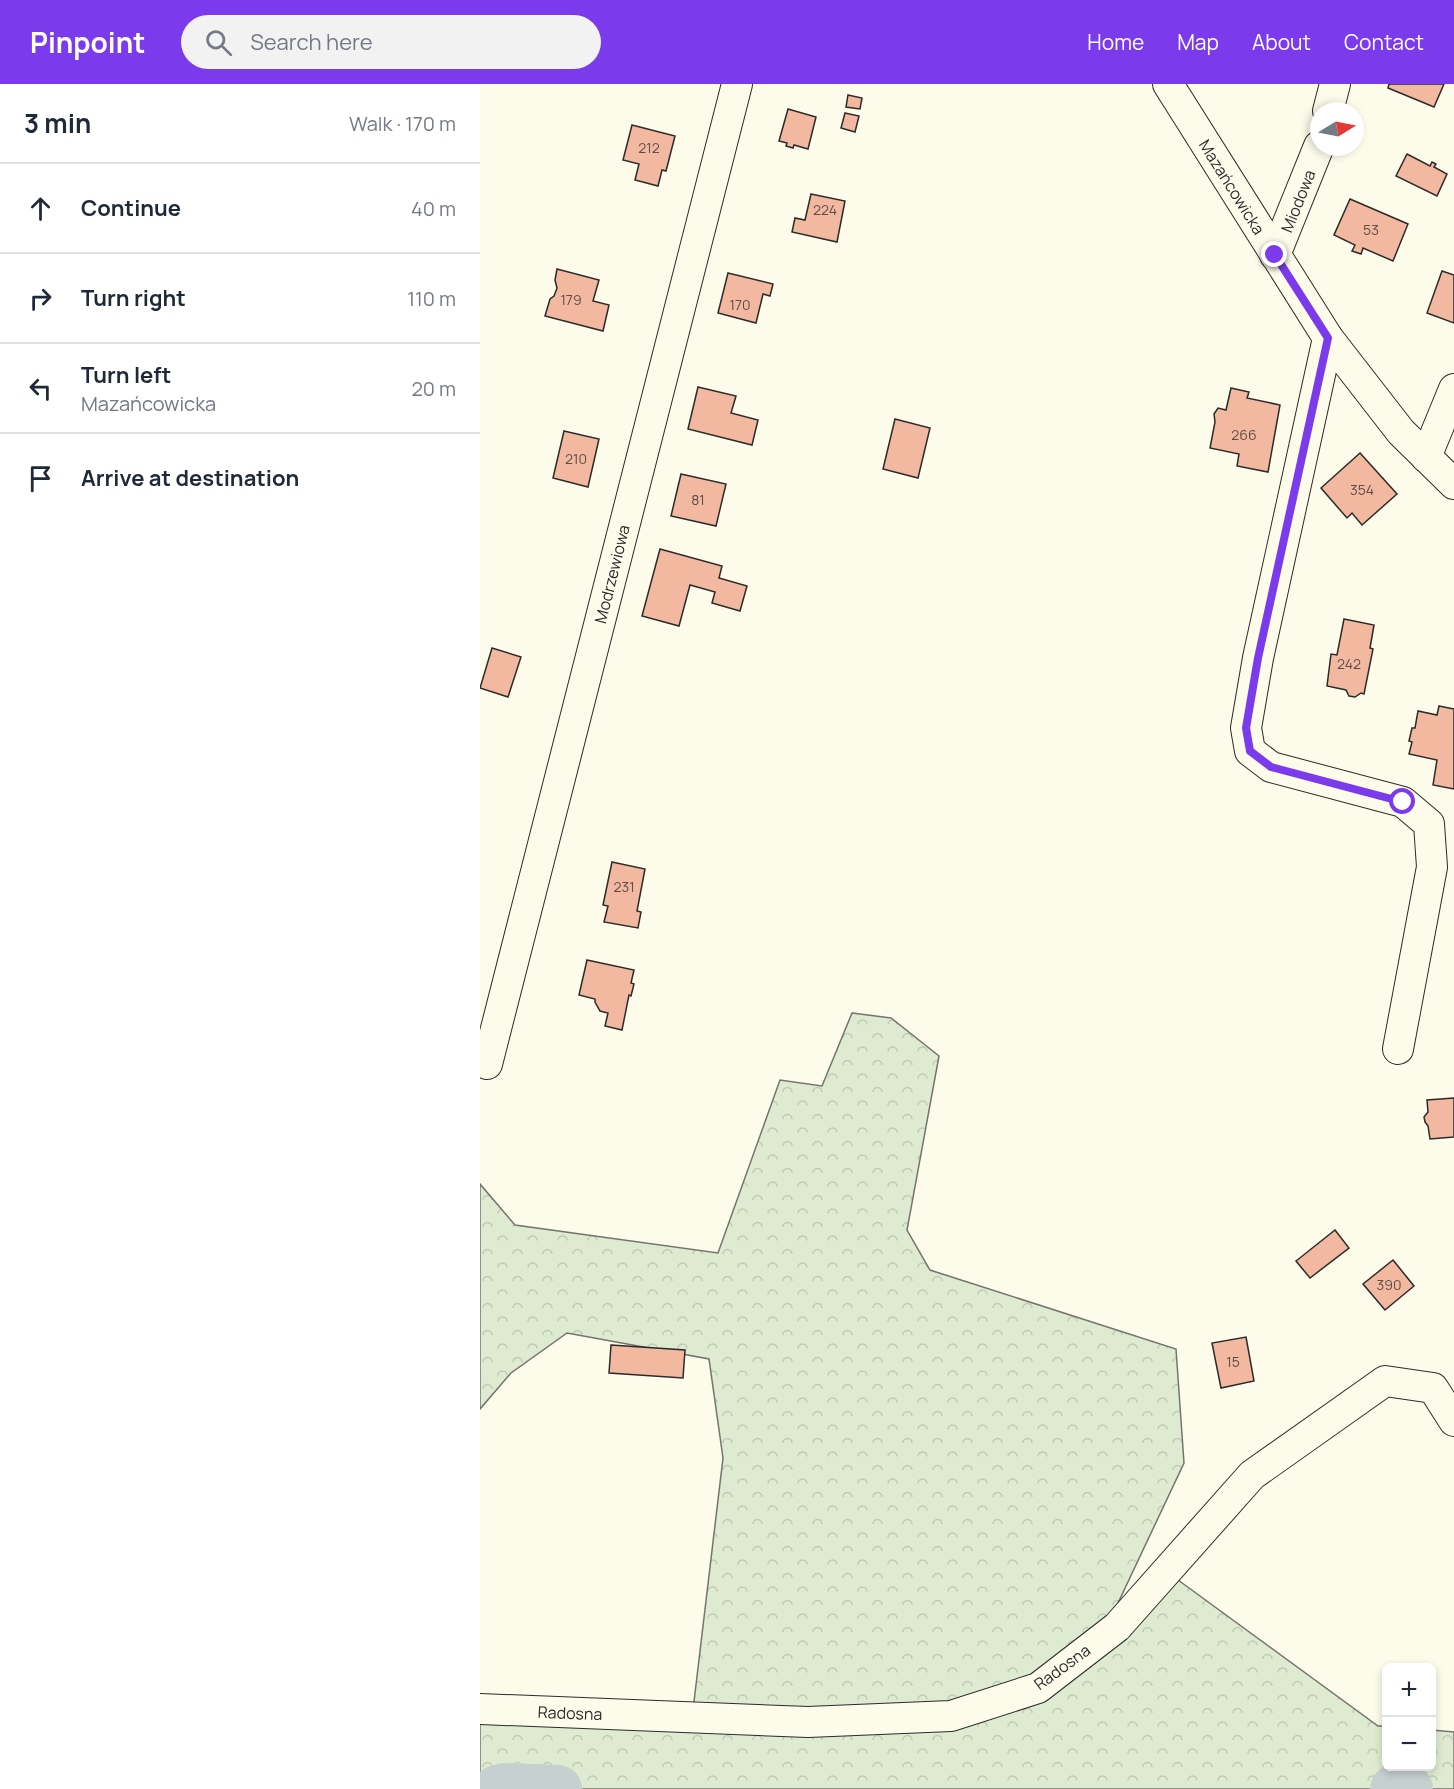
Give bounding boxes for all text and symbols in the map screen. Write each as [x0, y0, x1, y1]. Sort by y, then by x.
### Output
search box [181, 15, 601, 69]
text: Pinpoint [30, 23, 145, 61]
icon: search [202, 26, 235, 59]
text: Search here [250, 27, 373, 57]
text: Home [1087, 28, 1144, 56]
text: Map [1177, 28, 1219, 56]
text: About [1252, 28, 1311, 56]
text: Contact [1344, 28, 1424, 56]
north arrow [1310, 102, 1364, 156]
text: 3 min [24, 105, 91, 141]
text: Walk · 170 m [349, 110, 456, 137]
street label: Mazańcowicka [1194, 135, 1270, 239]
house number: 212 [638, 138, 660, 157]
street label: Miodowa [1275, 166, 1321, 236]
icon: ahead [24, 192, 57, 225]
text: Continue [81, 193, 181, 223]
text: 40 m [411, 195, 456, 222]
house number: 224 [813, 200, 837, 219]
house number: 53 [1363, 220, 1379, 239]
route end [1261, 241, 1287, 267]
icon: right [24, 282, 57, 315]
text: Turn right [81, 283, 186, 313]
text: 110 m [407, 285, 456, 312]
house number: 179 [560, 290, 582, 309]
house number: 170 [729, 295, 751, 314]
text: Turn left [81, 360, 171, 390]
icon: left [24, 372, 57, 405]
text: 20 m [411, 375, 456, 402]
text: Mazańcowicka [81, 390, 216, 417]
house number: 266 [1231, 425, 1257, 444]
house number: 210 [565, 449, 587, 468]
icon: arrive [24, 462, 57, 495]
text: Arrive at destination [81, 463, 299, 493]
house number: 354 [1350, 480, 1374, 499]
house number: 81 [691, 490, 705, 509]
street label: Modrzewiowa [589, 522, 635, 626]
house number: 242 [1337, 654, 1361, 673]
route start [1389, 788, 1415, 814]
house number: 231 [613, 877, 635, 896]
house number: 390 [1377, 1275, 1401, 1294]
house number: 15 [1226, 1352, 1240, 1371]
street label: Radosna [1029, 1639, 1095, 1695]
map controls [1382, 1663, 1436, 1771]
button: + [1382, 1663, 1436, 1717]
street label: Radosna [537, 1701, 603, 1725]
button: − [1382, 1717, 1436, 1771]

